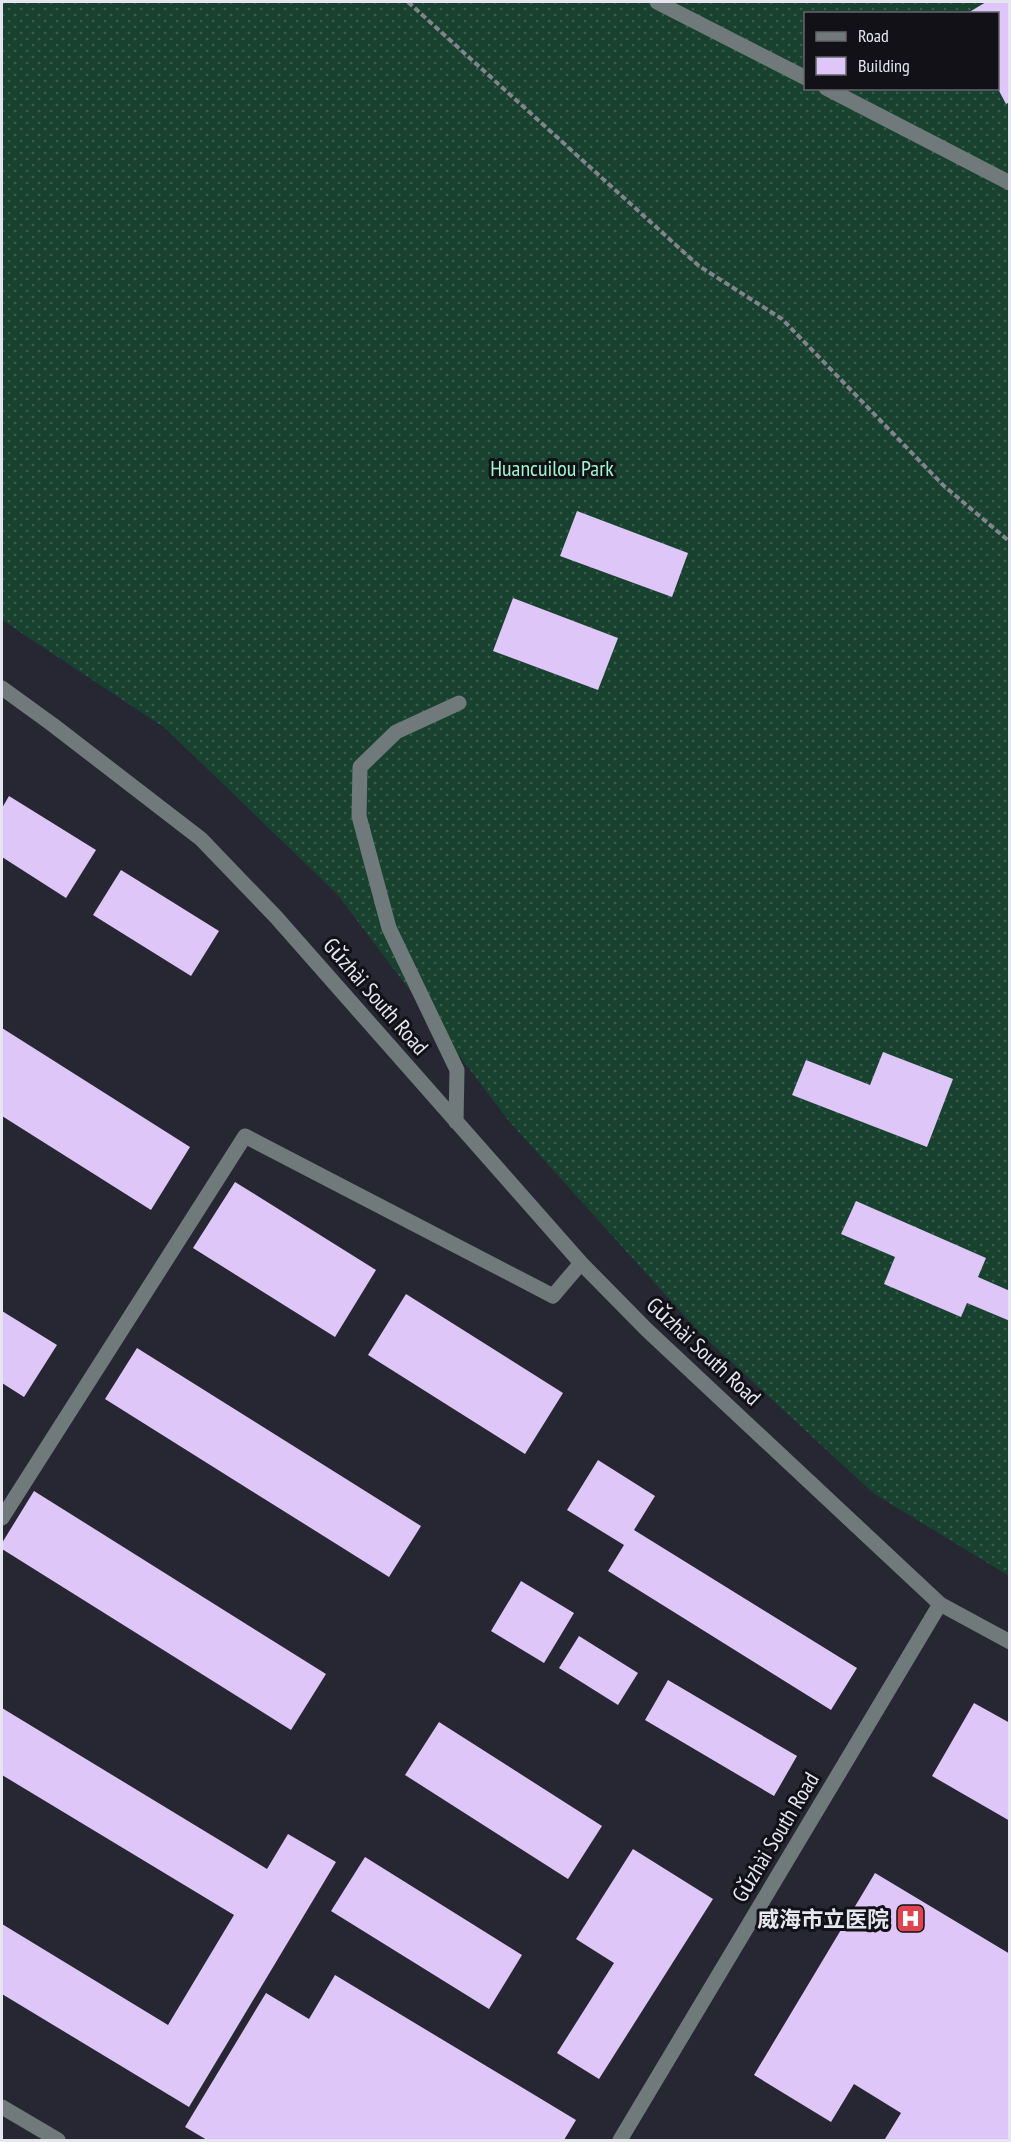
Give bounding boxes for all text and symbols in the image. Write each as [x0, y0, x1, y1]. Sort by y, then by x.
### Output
legend [804, 12, 999, 90]
text: Road [858, 24, 889, 47]
text: Building [858, 54, 910, 77]
park label: Huancuilou Park [490, 454, 614, 482]
street label: Gǔzhài South Road [317, 932, 435, 1060]
street label: Gǔzhài South Road [641, 1291, 767, 1411]
street label: Gǔzhài South Road [725, 1767, 825, 1907]
hospital icon: 威海市立医院 [894, 1903, 926, 1935]
place label: 威海市立医院 [757, 1905, 889, 1933]

